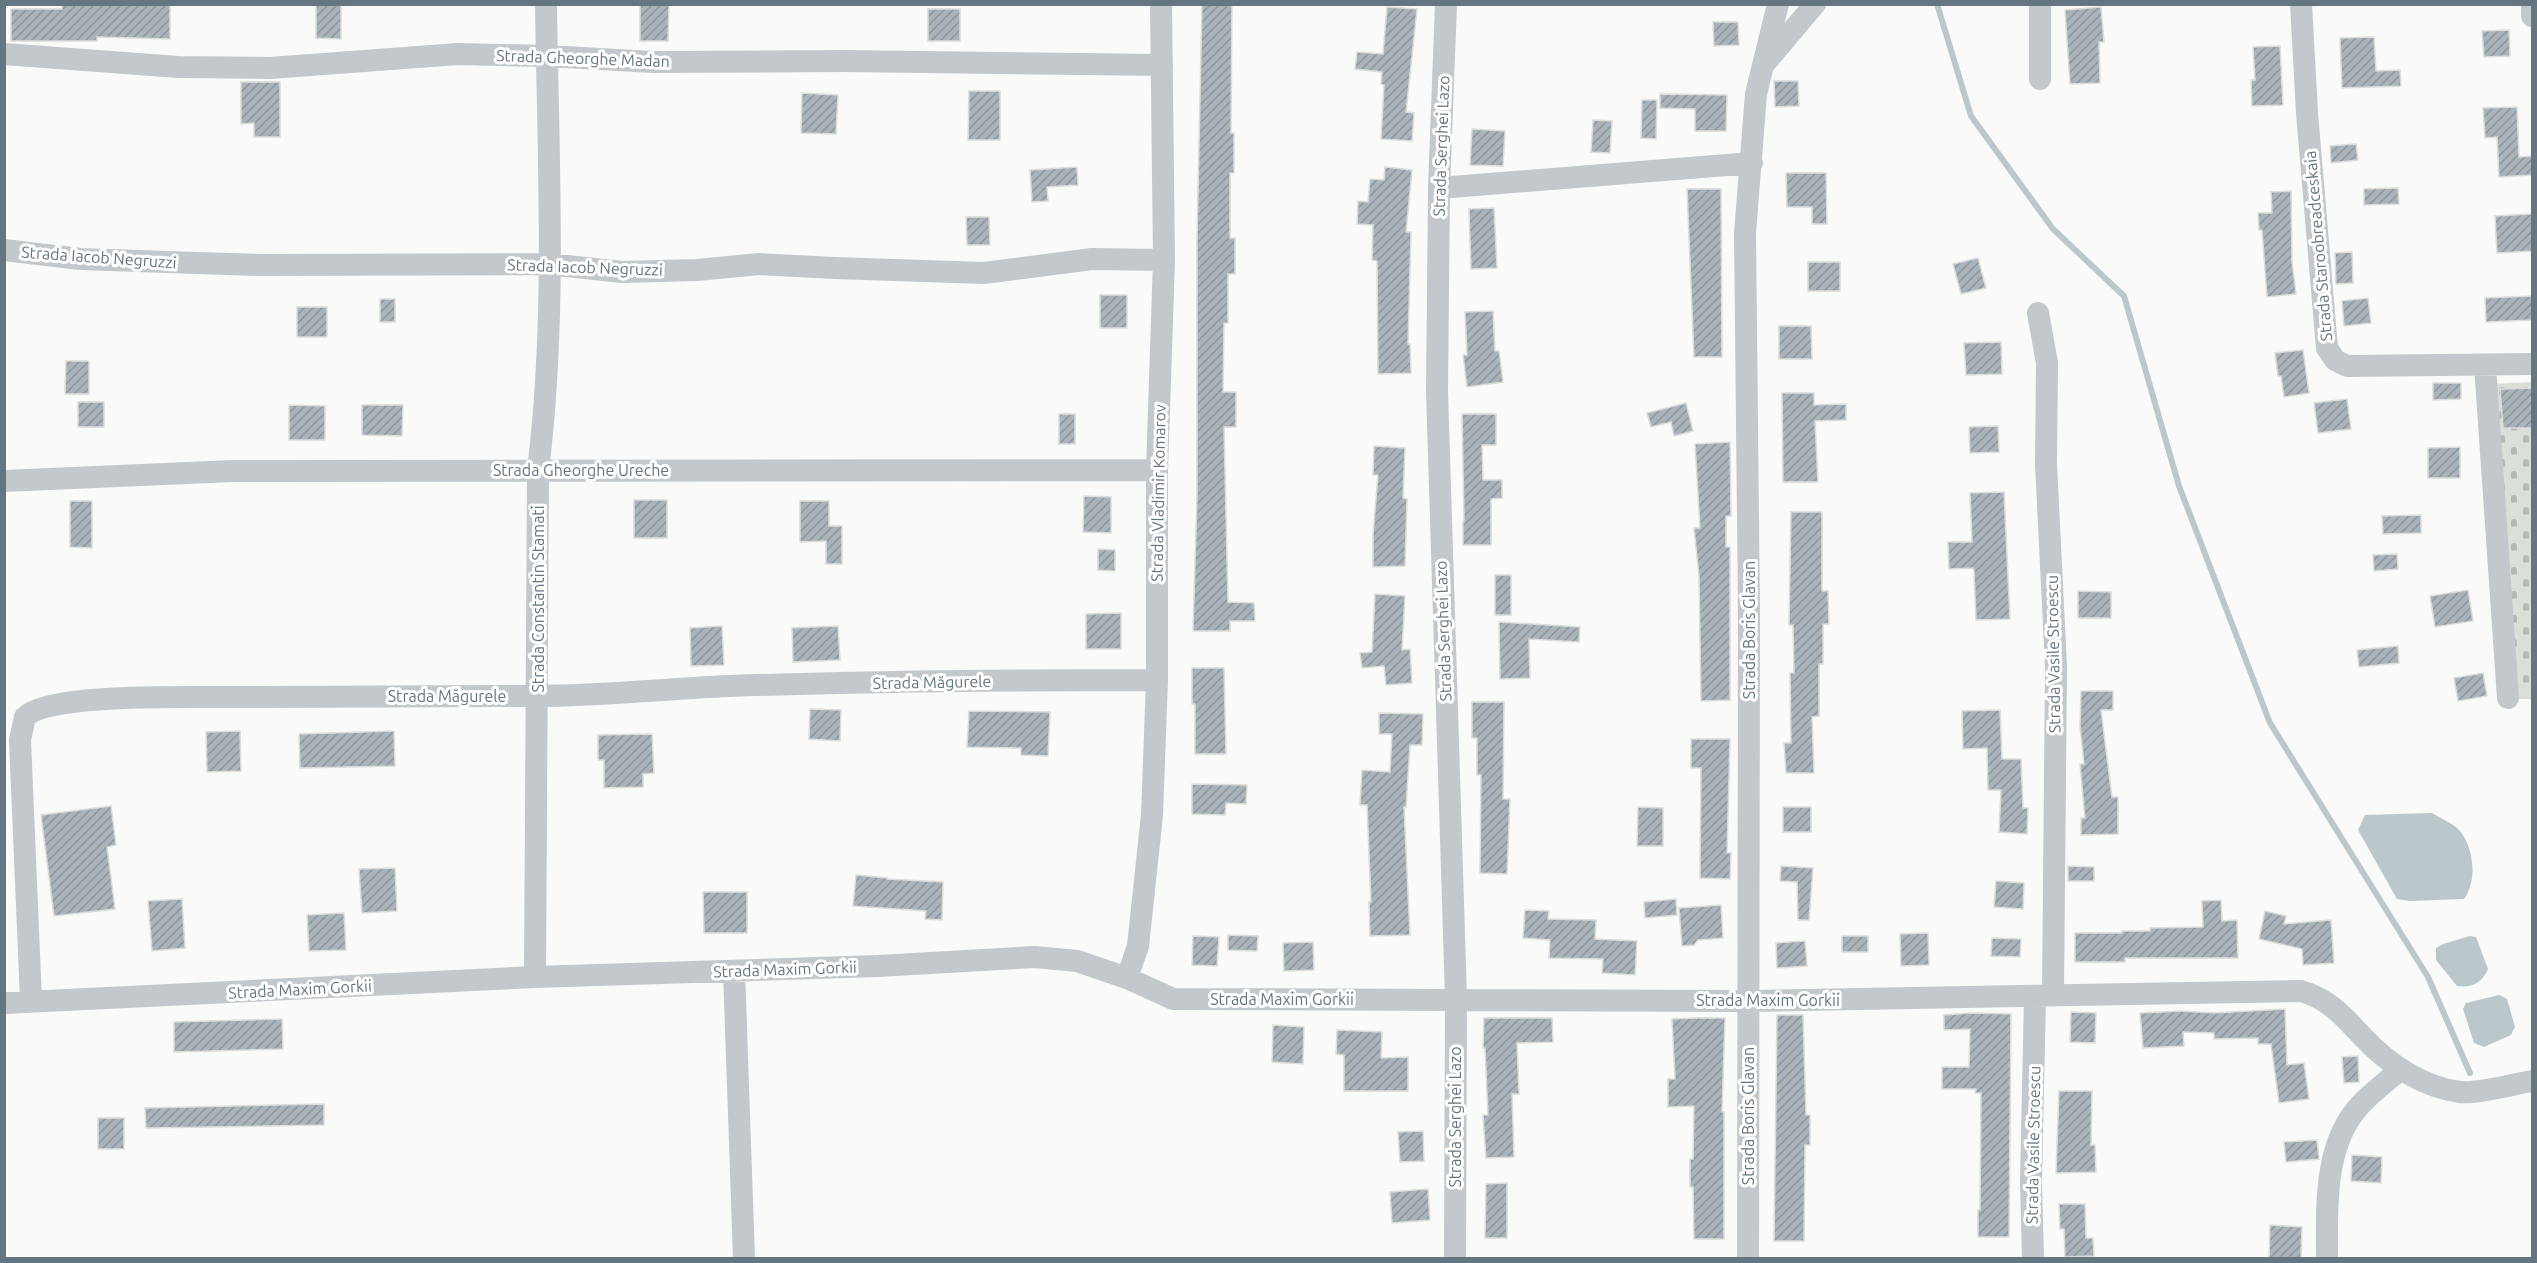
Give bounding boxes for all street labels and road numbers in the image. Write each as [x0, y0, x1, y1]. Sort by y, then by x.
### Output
street label: Strada Gheorghe Madan [496, 46, 670, 70]
street label: Strada Serghei Lazo [1430, 75, 1452, 217]
street label: Strada Staroobreadceskaia [2301, 150, 2335, 342]
street label: Strada Iacob Negruzzi [21, 243, 177, 271]
street label: Strada Iacob Negruzzi [507, 255, 663, 279]
street label: Strada Vladimir Komarov [1147, 404, 1169, 582]
street label: Strada Gheorghe Ureche [493, 461, 669, 479]
street label: Strada Constantin Stamati [529, 505, 547, 693]
street label: Strada Serghei Lazo [1432, 560, 1454, 702]
street label: Strada Boris Glavan [1740, 561, 1758, 699]
street label: Strada Vasile Stroescu [2043, 575, 2063, 733]
street label: Strada Măgurele [873, 672, 991, 692]
street label: Strada Măgurele [388, 687, 506, 705]
street label: Strada Maxim Gorkii [713, 957, 857, 981]
street label: Strada Maxim Gorkii [228, 976, 372, 1002]
street label: Strada Maxim Gorkii [1210, 990, 1354, 1008]
street label: Strada Maxim Gorkii [1696, 991, 1840, 1009]
street label: Strada Serghei Lazo [1446, 1046, 1464, 1188]
street label: Strada Boris Glavan [1739, 1047, 1757, 1185]
street label: Strada Vasile Stroescu [2023, 1066, 2043, 1224]

